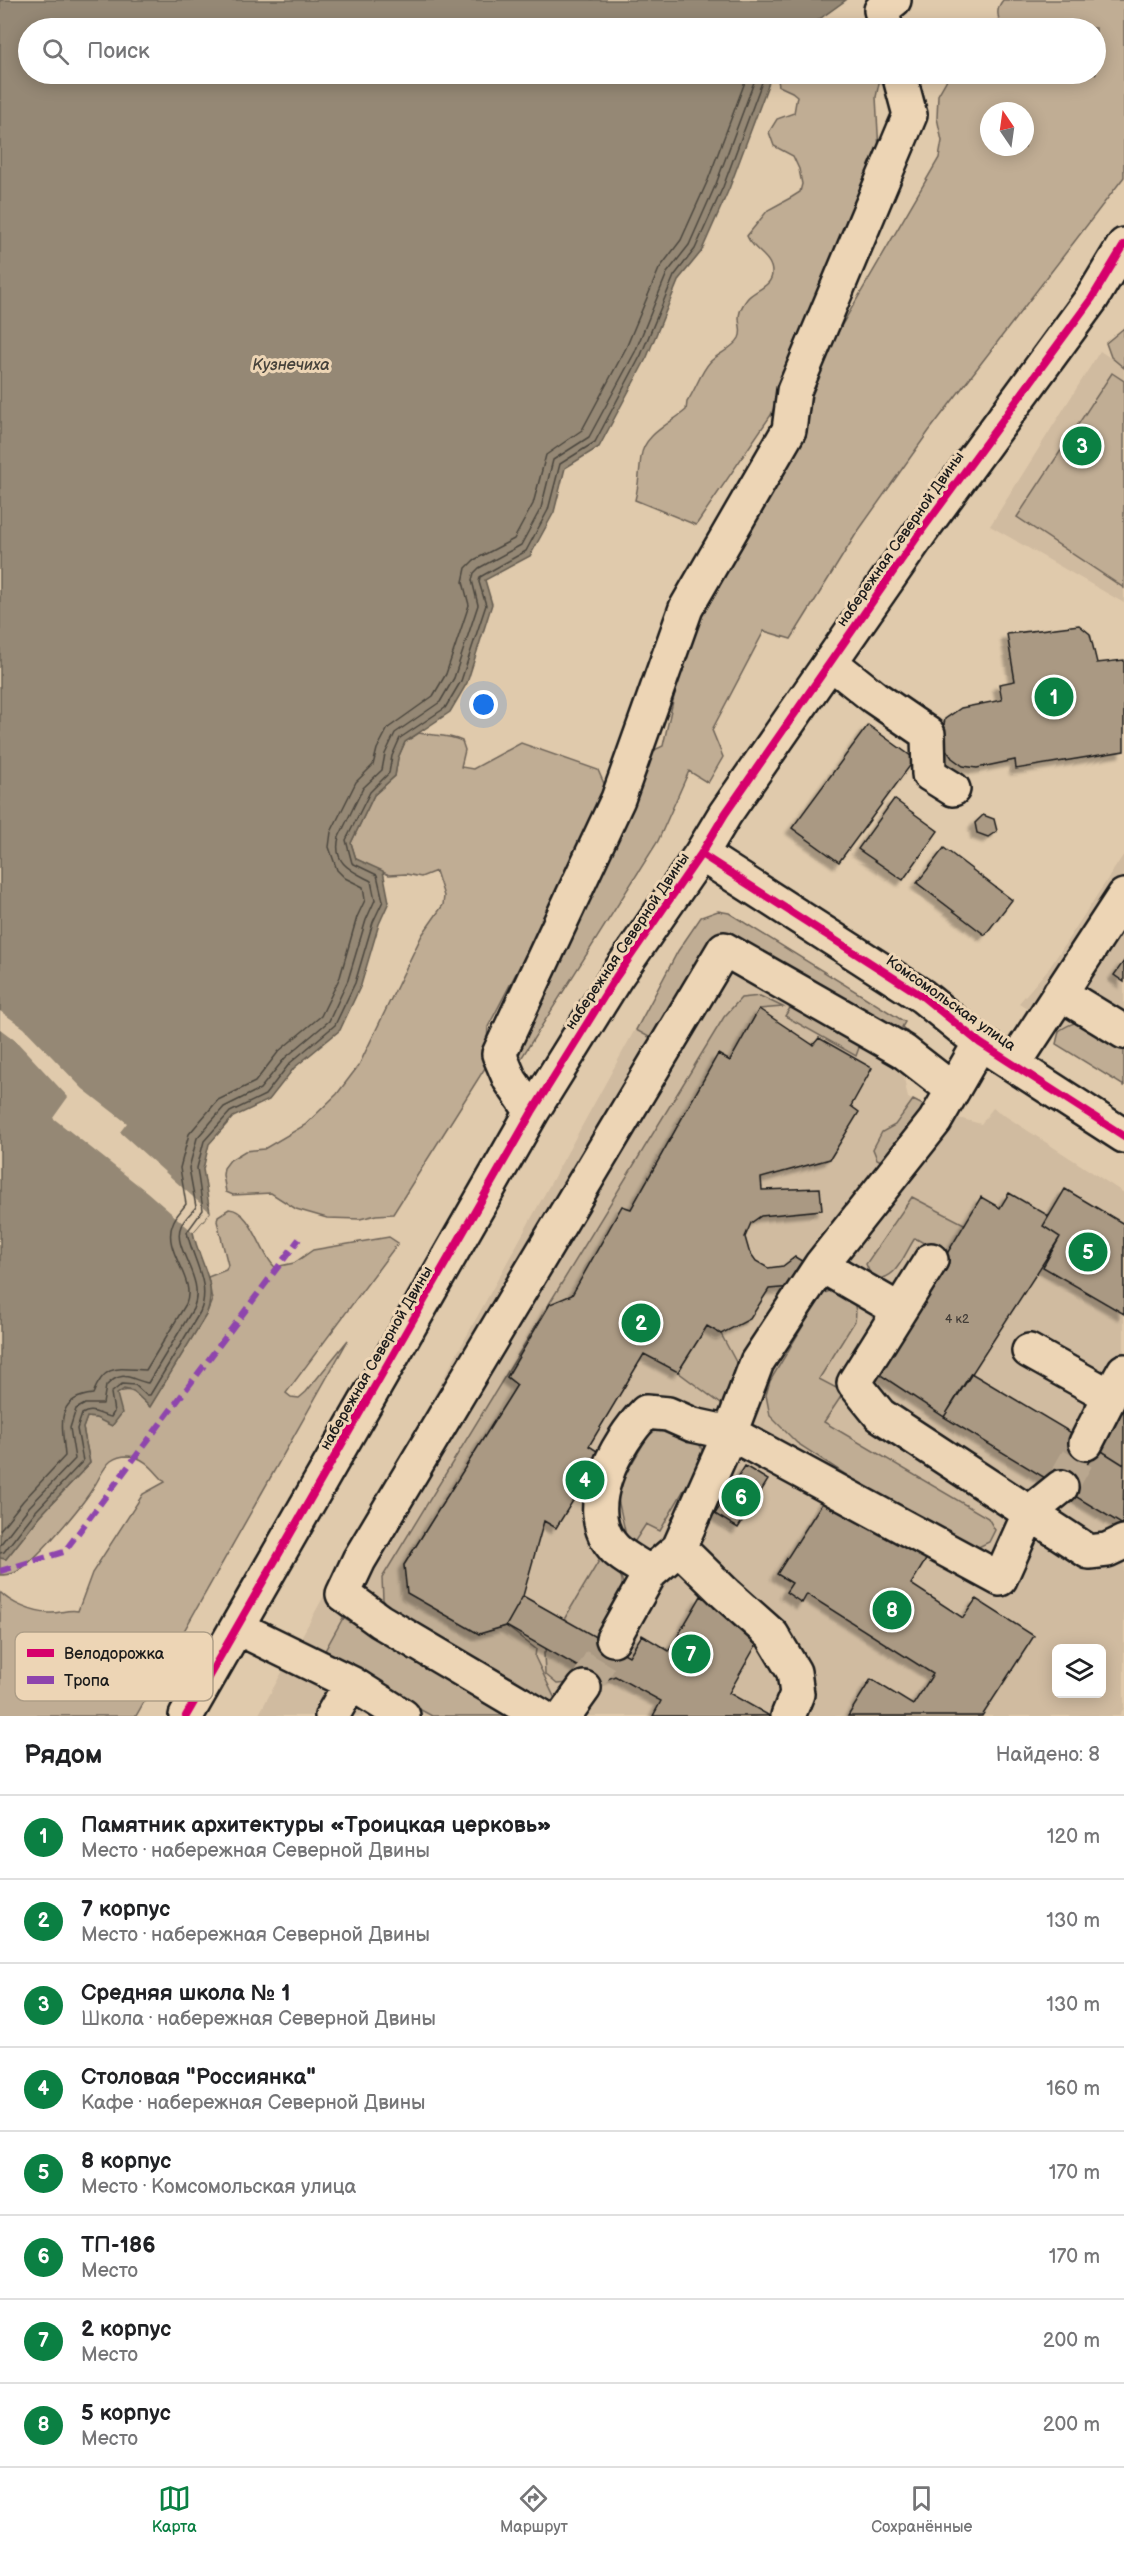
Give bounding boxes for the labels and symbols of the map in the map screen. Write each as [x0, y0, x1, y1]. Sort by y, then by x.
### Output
north arrow [980, 102, 1034, 156]
water label: Кузнечиха [252, 356, 330, 375]
pin: 3 [1062, 424, 1102, 468]
street label: набережная Северной Двины [833, 448, 968, 630]
pin: 1 [1034, 674, 1074, 720]
your location [469, 690, 498, 719]
street label: набережная Северной Двины [561, 849, 694, 1033]
street label: Комсомольская улица [882, 951, 1019, 1055]
pin: 5 [1068, 1230, 1108, 1274]
street label: набережная Северной Двины [316, 1263, 437, 1454]
pin: 2 [622, 1300, 660, 1346]
house number: 4 к2 [945, 1312, 969, 1327]
pin: 4 [566, 1458, 604, 1502]
pin: 6 [722, 1474, 760, 1520]
pin: 8 [872, 1588, 912, 1632]
legend [15, 1632, 213, 1701]
pin: 7 [672, 1632, 710, 1676]
text: Велодорожка [64, 1645, 165, 1664]
text: Тропа [64, 1672, 110, 1691]

